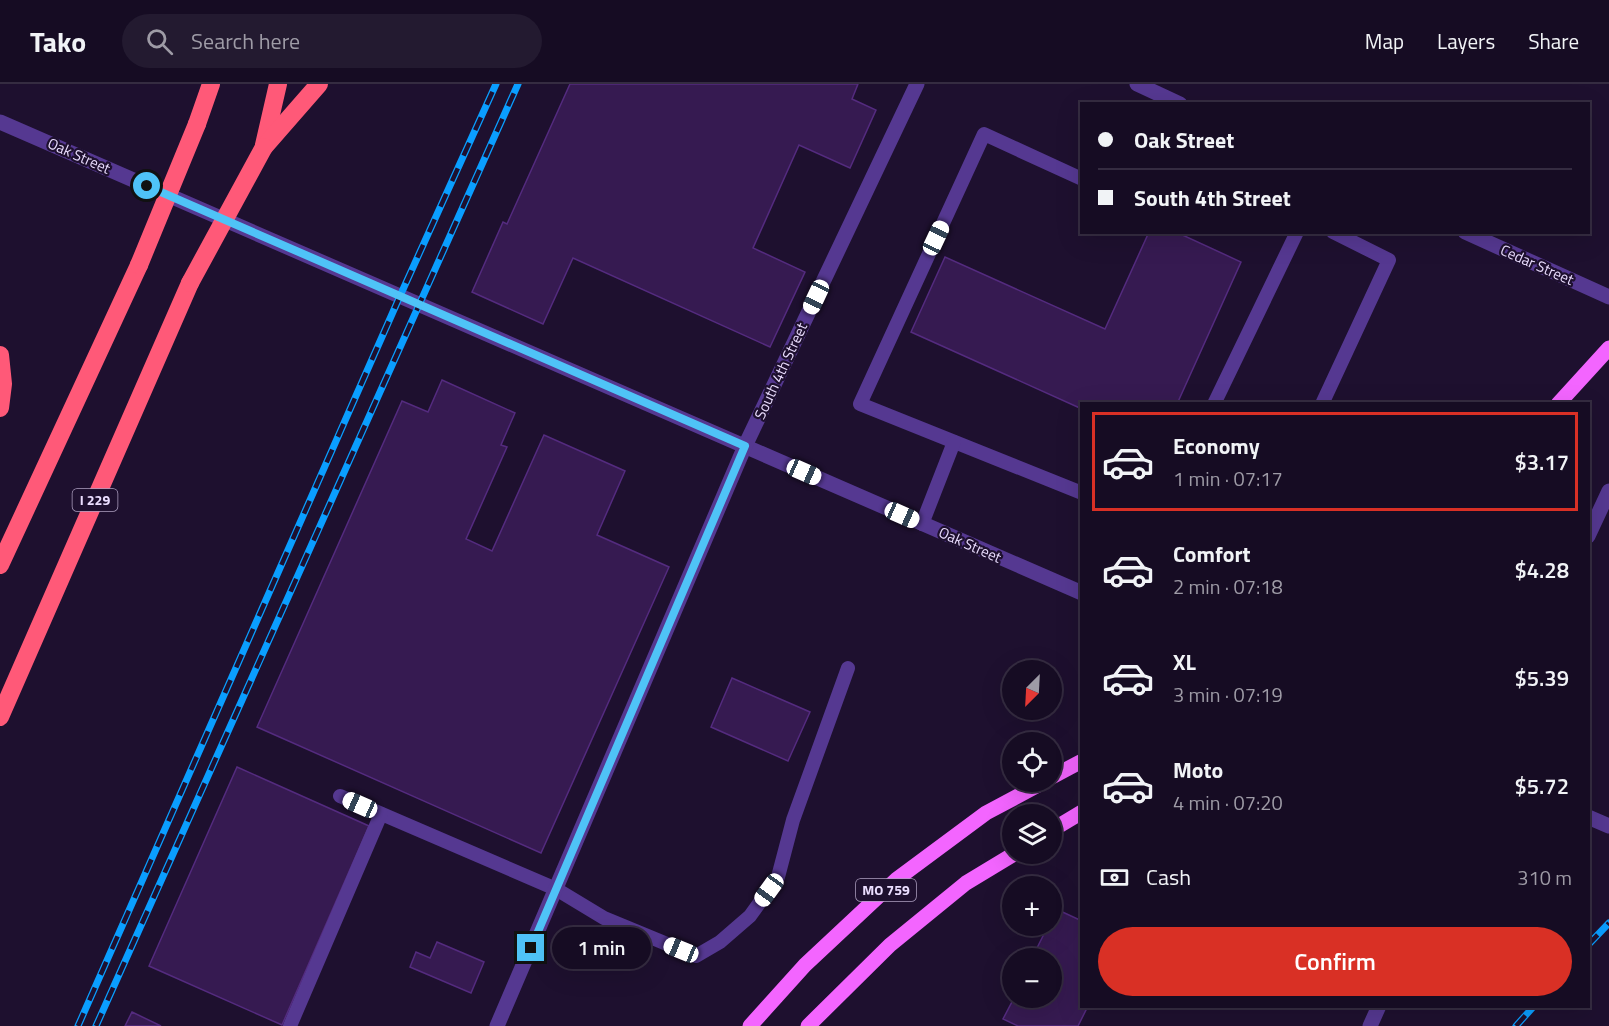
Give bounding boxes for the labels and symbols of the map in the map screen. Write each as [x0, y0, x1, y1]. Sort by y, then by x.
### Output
street label: Oak Street [44, 131, 115, 180]
route start [133, 172, 160, 199]
car [920, 218, 952, 258]
street label: Cedar Street [1497, 238, 1578, 291]
car [800, 277, 832, 317]
street label: South 4th Street [748, 318, 813, 423]
car [784, 456, 824, 488]
road number: I 229 [72, 489, 118, 511]
car [882, 499, 922, 531]
street label: Oak Street [935, 520, 1006, 569]
north arrow [1002, 660, 1062, 720]
car [340, 789, 380, 821]
car [751, 870, 787, 910]
road number: MO 759 [856, 879, 916, 901]
callout: 1 min [552, 927, 651, 969]
route end [517, 934, 544, 961]
car [661, 935, 701, 965]

